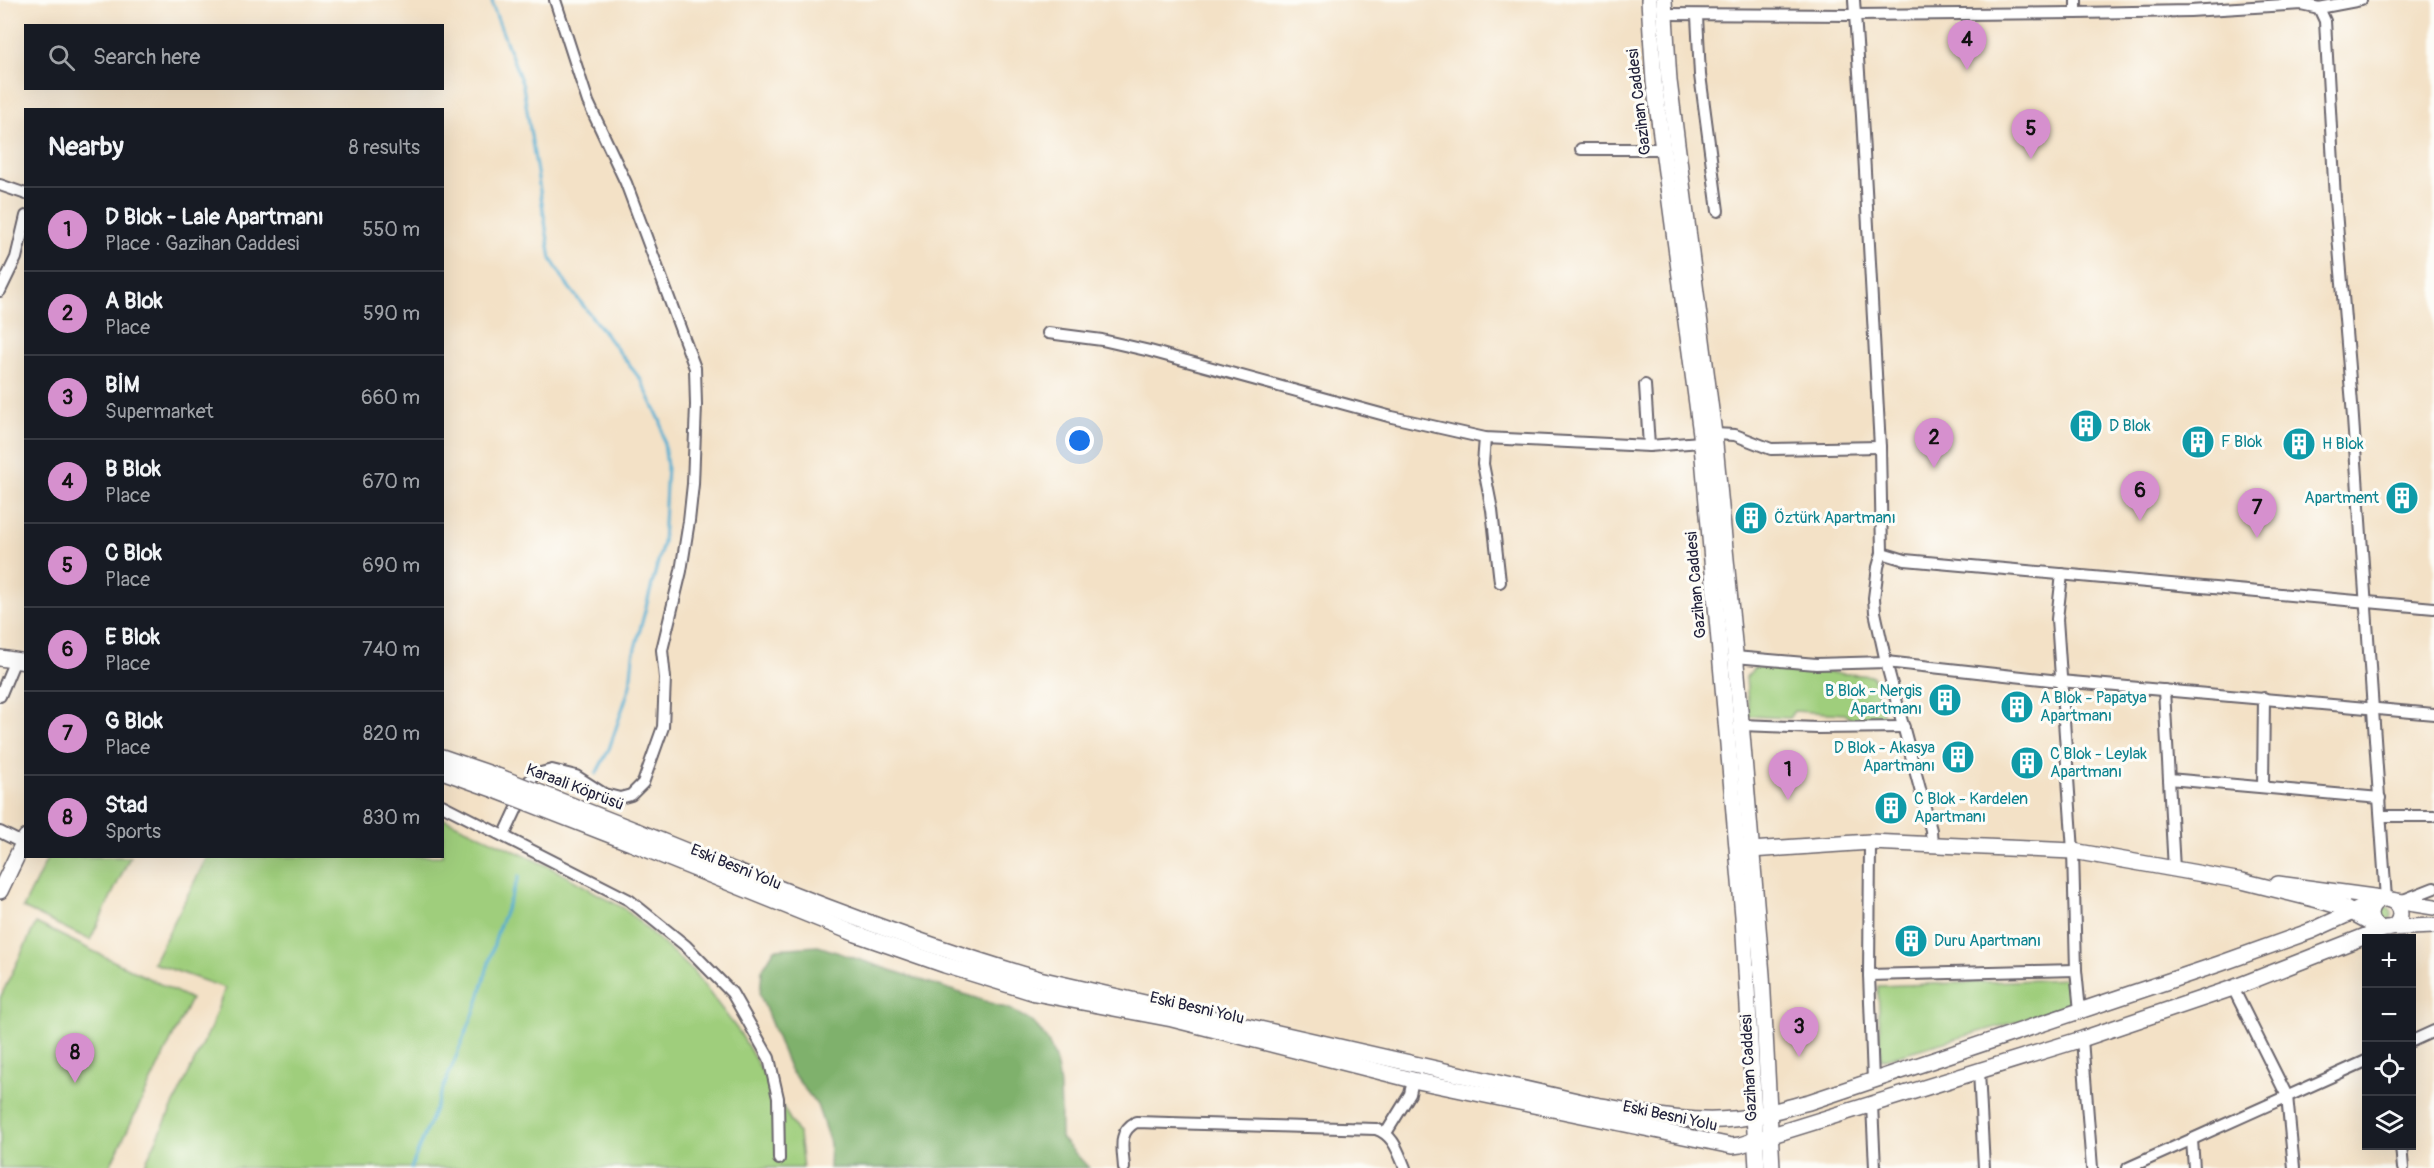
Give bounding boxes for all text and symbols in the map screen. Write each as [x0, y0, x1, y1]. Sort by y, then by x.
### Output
pin: 4 [1948, 20, 1986, 70]
search box [24, 24, 444, 90]
icon: search [45, 41, 78, 74]
text: Search here [93, 43, 200, 71]
street label: Gazihan Caddesi [1623, 47, 1655, 156]
pin: 5 [2012, 110, 2050, 159]
text: Nearby [48, 131, 124, 163]
text: 8 results [349, 135, 420, 160]
text: D Blok - Lale Apartmanı [105, 203, 324, 231]
text: 1 [64, 217, 71, 242]
text: 550 m [363, 217, 420, 242]
text: Place · Gazihan Caddesi [105, 231, 299, 256]
text: A Blok [105, 287, 163, 315]
text: 2 [62, 301, 73, 326]
text: 590 m [363, 301, 420, 326]
text: Place [105, 315, 150, 340]
text: BİM [105, 371, 139, 399]
text: 3 [62, 385, 73, 410]
text: 660 m [361, 385, 420, 410]
text: Supermarket [105, 399, 214, 424]
building icon: D Blok [2068, 408, 2104, 444]
place label: D Blok [2109, 416, 2151, 436]
pin: 2 [1914, 418, 1954, 468]
building icon: F Blok [2180, 424, 2216, 460]
your location [1065, 426, 1094, 455]
building icon: H Blok [2281, 426, 2317, 462]
place label: F Blok [2221, 432, 2263, 452]
place label: H Blok [2322, 434, 2364, 454]
text: B Blok [105, 455, 161, 483]
text: 4 [62, 469, 73, 494]
text: 670 m [362, 469, 420, 494]
pin: 6 [2120, 472, 2160, 521]
building icon: Apartment [2384, 480, 2420, 516]
text: Place [105, 483, 150, 508]
pin: 7 [2238, 488, 2276, 538]
place label: Apartment [2304, 488, 2380, 508]
building icon: Öztürk Apartmanı [1733, 500, 1769, 536]
place label: Öztürk Apartmanı [1774, 508, 1896, 528]
street label: Gazihan Caddesi [1681, 531, 1711, 639]
text: C Blok [105, 539, 162, 567]
text: 5 [62, 553, 73, 578]
text: 690 m [362, 553, 420, 578]
text: Place [105, 567, 150, 592]
text: E Blok [105, 623, 160, 651]
text: 6 [62, 637, 73, 662]
text: 740 m [362, 637, 420, 662]
text: Place [105, 651, 150, 676]
place label: B Blok - Nergis Apartmanı [1825, 681, 1922, 719]
building icon: B Blok - Nergis Apartmanı [1927, 682, 1963, 718]
place label: A Blok - Papatya Apartmanı [2040, 688, 2147, 726]
building icon: A Blok - Papatya Apartmanı [1999, 689, 2035, 725]
text: G Blok [105, 707, 163, 735]
text: 7 [62, 721, 73, 746]
text: 820 m [363, 721, 420, 746]
text: Place [105, 735, 150, 760]
place label: D Blok - Akasya Apartmanı [1834, 738, 1935, 776]
building icon: D Blok - Akasya Apartmanı [1940, 739, 1976, 775]
place label: C Blok - Leylak Apartmanı [2050, 744, 2147, 782]
building icon: C Blok - Leylak Apartmanı [2009, 745, 2045, 781]
pin: 1 [1768, 750, 1808, 800]
street label: Karaali Köprüsü [523, 759, 627, 815]
place label: C Blok - Kardelen Apartmanı [1914, 789, 2028, 827]
building icon: C Blok - Kardelen Apartmanı [1873, 790, 1909, 826]
text: Stad [105, 791, 148, 819]
text: 8 [62, 805, 73, 830]
text: 830 m [363, 805, 420, 830]
text: Sports [105, 819, 161, 844]
street label: Eski Besni Yolu [688, 840, 784, 894]
building icon: Duru Apartmanı [1893, 923, 1929, 959]
place label: Duru Apartmanı [1934, 931, 2041, 951]
map controls [2362, 934, 2416, 1150]
button: + [2362, 934, 2416, 988]
street label: Eski Besni Yolu [1148, 987, 1246, 1029]
button: − [2362, 988, 2416, 1042]
pin: 3 [1780, 1008, 1818, 1057]
street label: Gazihan Caddesi [1736, 1014, 1762, 1122]
pin: 8 [56, 1034, 94, 1083]
button: locate [2362, 1042, 2416, 1096]
street label: Eski Besni Yolu [1621, 1096, 1719, 1136]
button: layers [2362, 1096, 2416, 1150]

